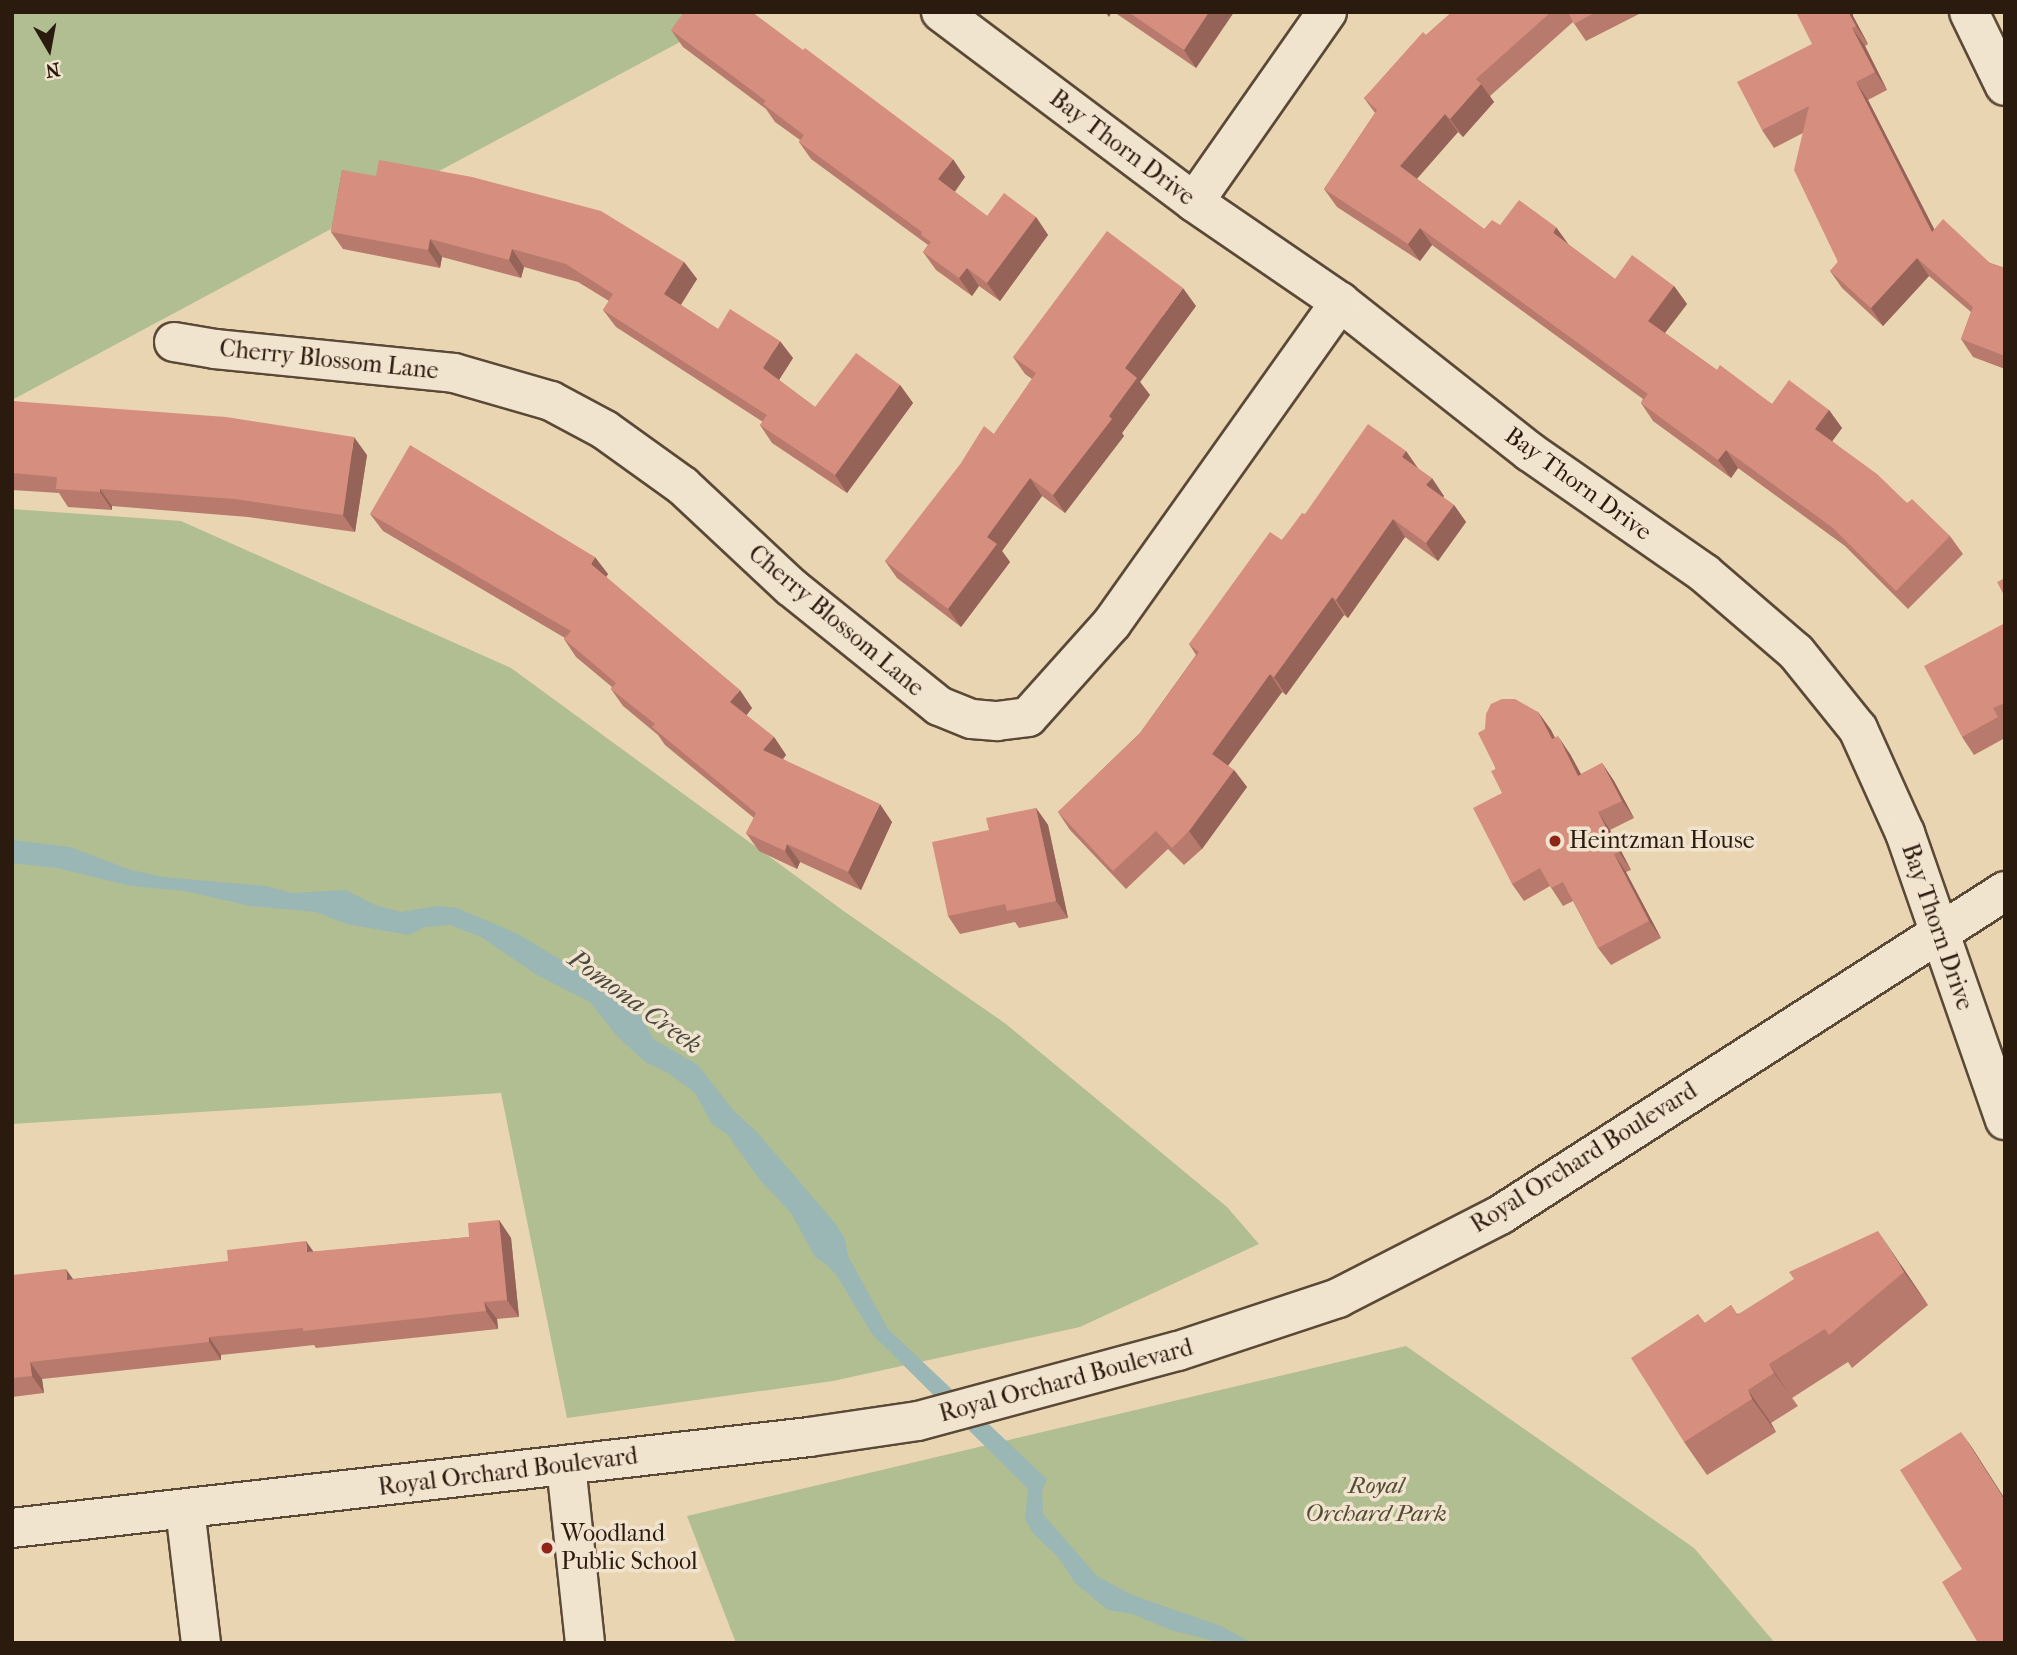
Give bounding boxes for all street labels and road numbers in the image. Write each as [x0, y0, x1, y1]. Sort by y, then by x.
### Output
street label: Bay Thorn Drive [1044, 84, 1200, 212]
street label: Cherry Blossom Lane [218, 334, 440, 386]
street label: Bay Thorn Drive [1499, 421, 1657, 547]
street label: Cherry Blossom Lane [742, 539, 930, 703]
street label: Bay Thorn Drive [1895, 840, 1979, 1014]
street label: Royal Orchard Boulevard [1466, 1077, 1702, 1239]
street label: Royal Orchard Boulevard [936, 1333, 1196, 1429]
street label: Royal Orchard Boulevard [377, 1442, 639, 1502]

